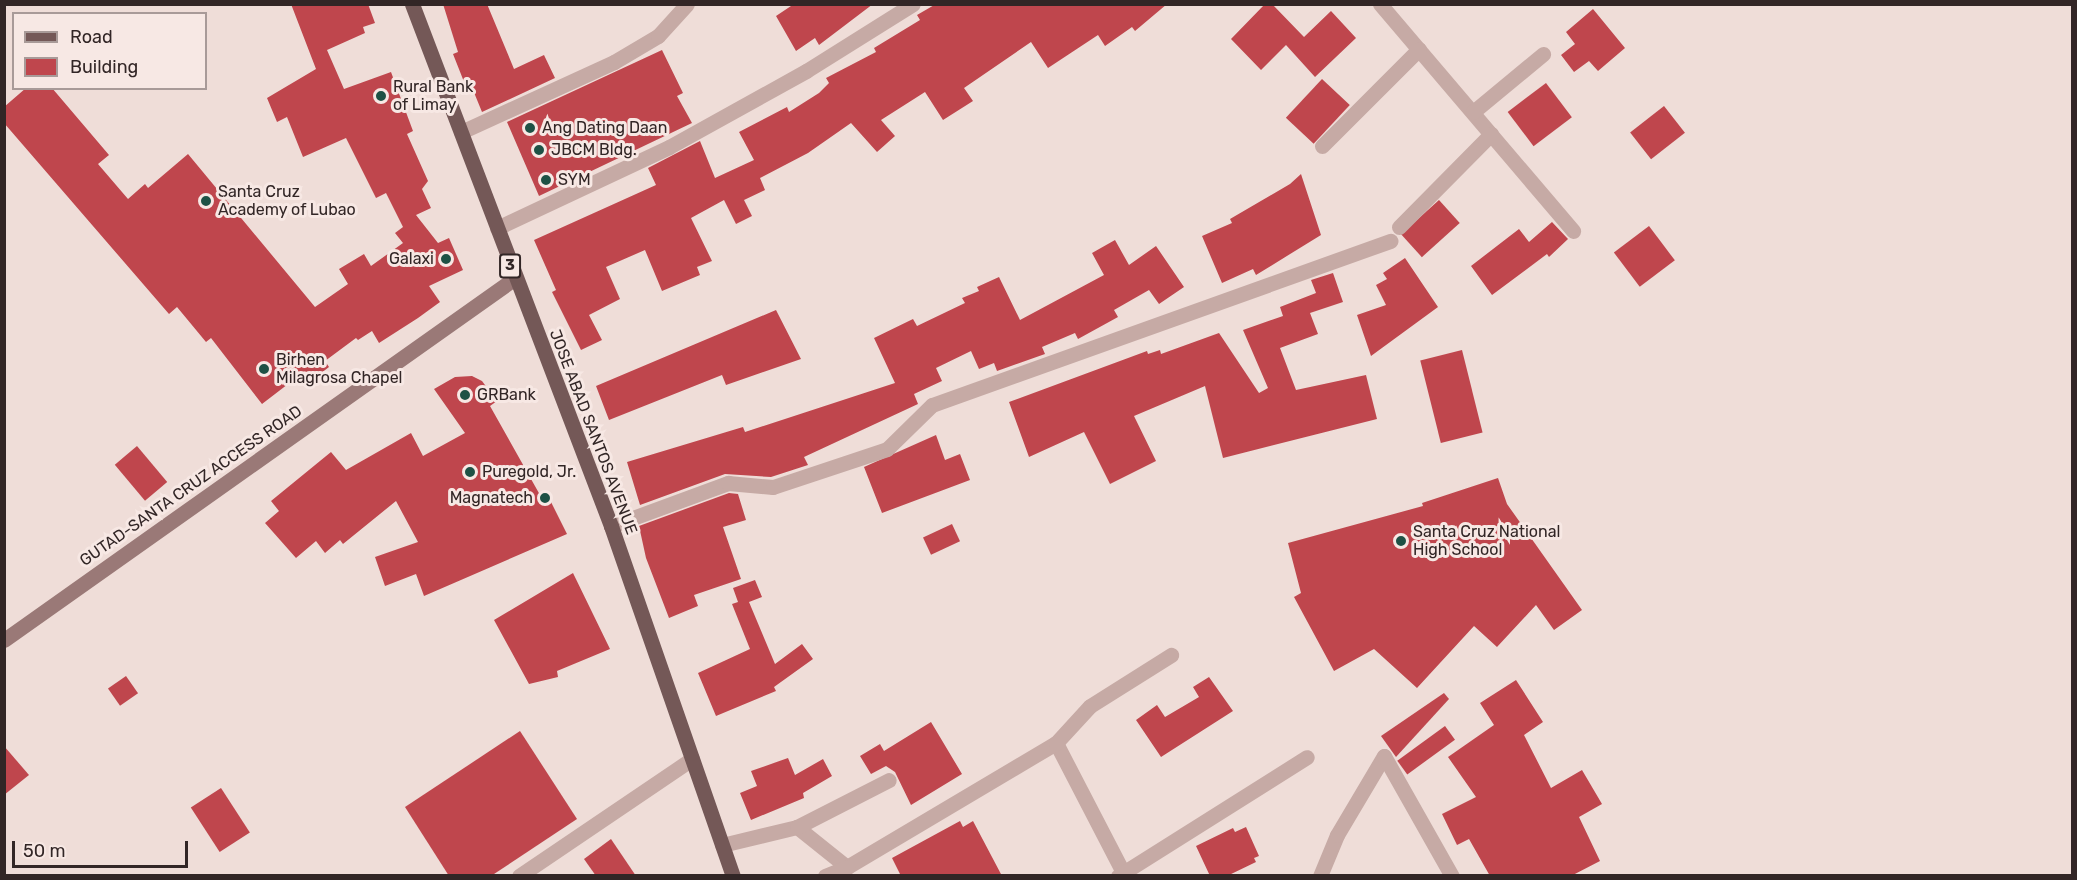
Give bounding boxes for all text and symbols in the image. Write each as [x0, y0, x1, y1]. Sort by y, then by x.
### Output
legend [12, 12, 207, 90]
text: Road [70, 26, 113, 48]
text: Building [70, 56, 138, 78]
place label: Rural Bank of Limay [393, 77, 473, 115]
marker: Rural Bank of Limay [374, 89, 388, 103]
place label: Ang Dating Daan [542, 118, 667, 138]
marker: Ang Dating Daan [523, 121, 537, 135]
place label: JBCM Bldg. [551, 140, 637, 160]
marker: JBCM Bldg. [532, 143, 546, 157]
place label: SYM [558, 170, 591, 190]
marker: SYM [539, 173, 553, 187]
place label: Santa Cruz Academy of Lubao [218, 182, 357, 220]
marker: Santa Cruz Academy of Lubao [199, 194, 213, 208]
place label: Galaxi [389, 249, 434, 269]
marker: Galaxi [439, 252, 453, 266]
road number: 3 [498, 254, 522, 278]
street label: JOSE ABAD SANTOS AVENUE [545, 326, 641, 538]
place label: Birhen Milagrosa Chapel [276, 350, 402, 388]
marker: Birhen Milagrosa Chapel [257, 362, 271, 376]
place label: GRBank [477, 385, 536, 405]
marker: GRBank [458, 388, 472, 402]
street label: GUTAD-SANTA CRUZ ACCESS ROAD [76, 401, 306, 571]
place label: Puregold, Jr. [482, 462, 576, 482]
marker: Puregold, Jr. [463, 465, 477, 479]
place label: Magnatech [450, 488, 533, 508]
marker: Magnatech [538, 491, 552, 505]
place label: Santa Cruz National High School [1413, 522, 1560, 560]
marker: Santa Cruz National High School [1394, 534, 1408, 548]
scale bar [15, 829, 190, 867]
text: 50 m [23, 840, 66, 862]

